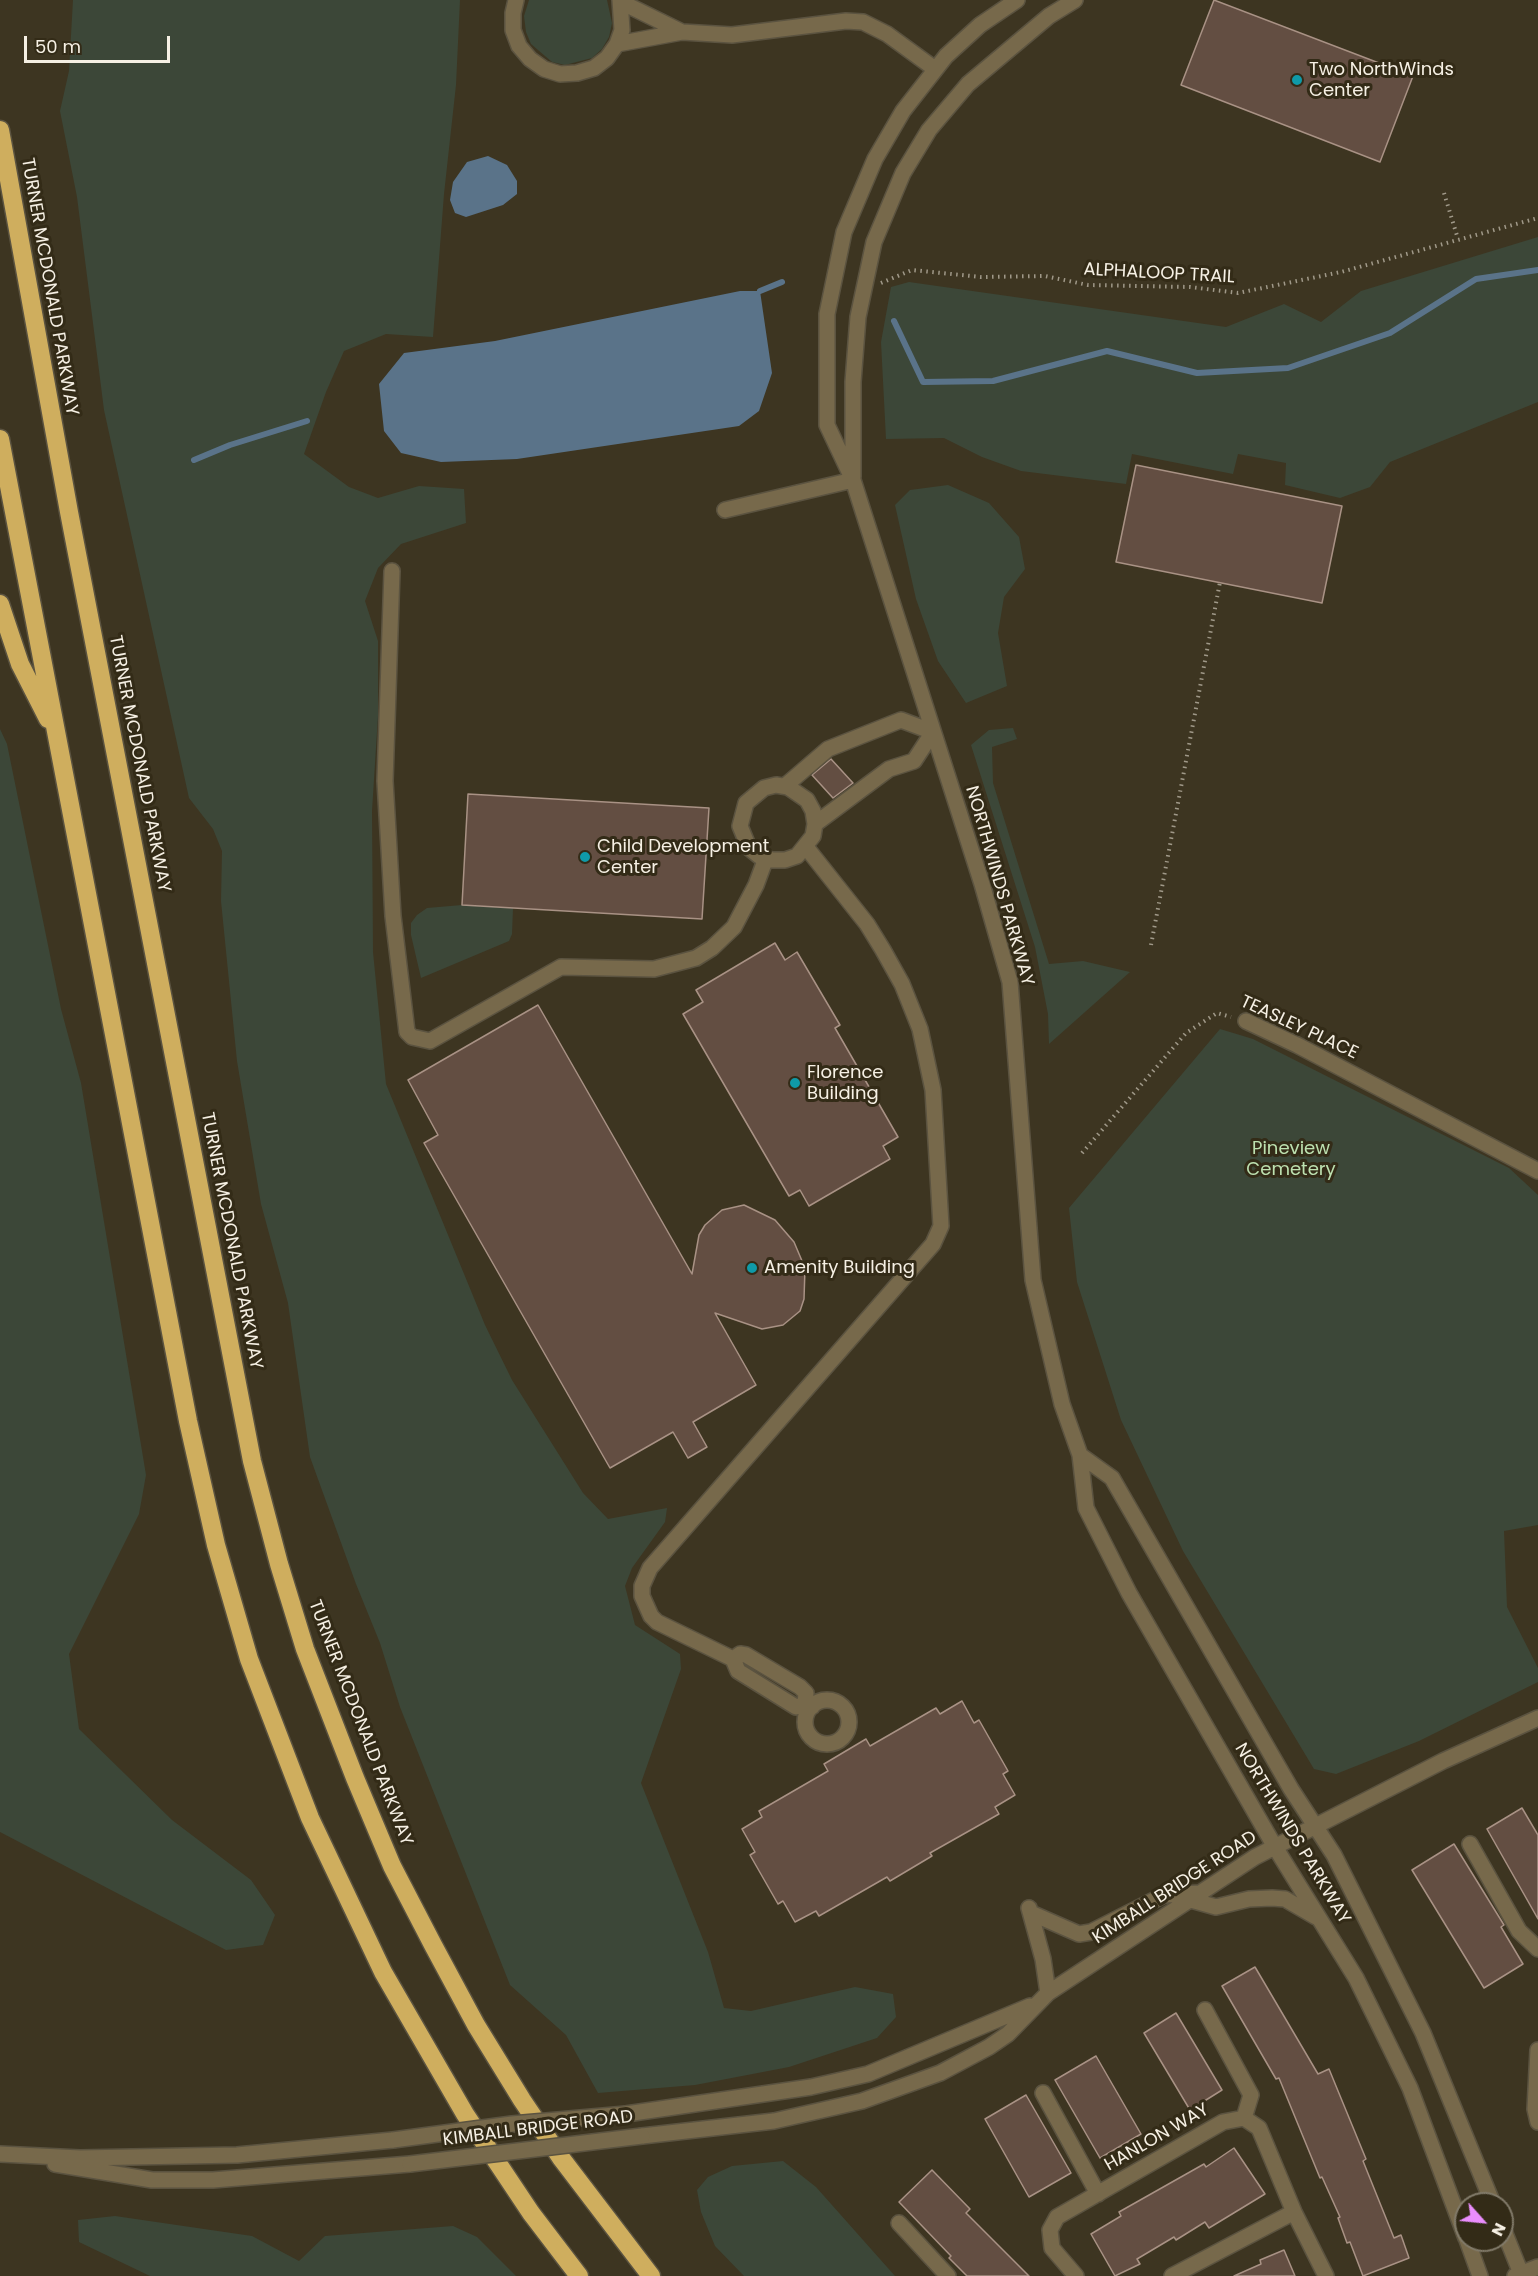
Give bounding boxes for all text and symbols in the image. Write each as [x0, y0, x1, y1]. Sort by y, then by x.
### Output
scale bar [27, 24, 172, 62]
text: 50 m [35, 34, 81, 59]
place label: Two NorthWinds Center [1309, 59, 1454, 101]
marker: Two NorthWinds Center [1290, 73, 1304, 87]
street label: TURNER MCDONALD PARKWAY [16, 156, 82, 418]
street label: ALPHALOOP TRAIL [1083, 259, 1235, 289]
street label: TURNER MCDONALD PARKWAY [103, 634, 175, 894]
street label: NORTHWINDS PARKWAY [960, 783, 1038, 989]
place label: Child Development Center [597, 836, 769, 878]
marker: Child Development Center [578, 850, 592, 864]
street label: TEASLEY PLACE [1237, 991, 1361, 1065]
place label: Florence Building [807, 1062, 883, 1104]
marker: Florence Building [788, 1076, 802, 1090]
street label: TURNER MCDONALD PARKWAY [195, 1111, 267, 1371]
park label: Pineview Cemetery [1246, 1138, 1336, 1180]
place label: Amenity Building [764, 1257, 915, 1279]
marker: Amenity Building [745, 1261, 759, 1275]
street label: TURNER MCDONALD PARKWAY [303, 1597, 417, 1849]
street label: NORTHWINDS PARKWAY [1229, 1740, 1355, 1928]
street label: KIMBALL BRIDGE ROAD [1089, 1827, 1261, 1949]
street label: HANLON WAY [1101, 2099, 1213, 2177]
street label: KIMBALL BRIDGE ROAD [442, 2107, 634, 2151]
north arrow [1454, 2192, 1514, 2252]
text: N [1486, 2219, 1512, 2240]

